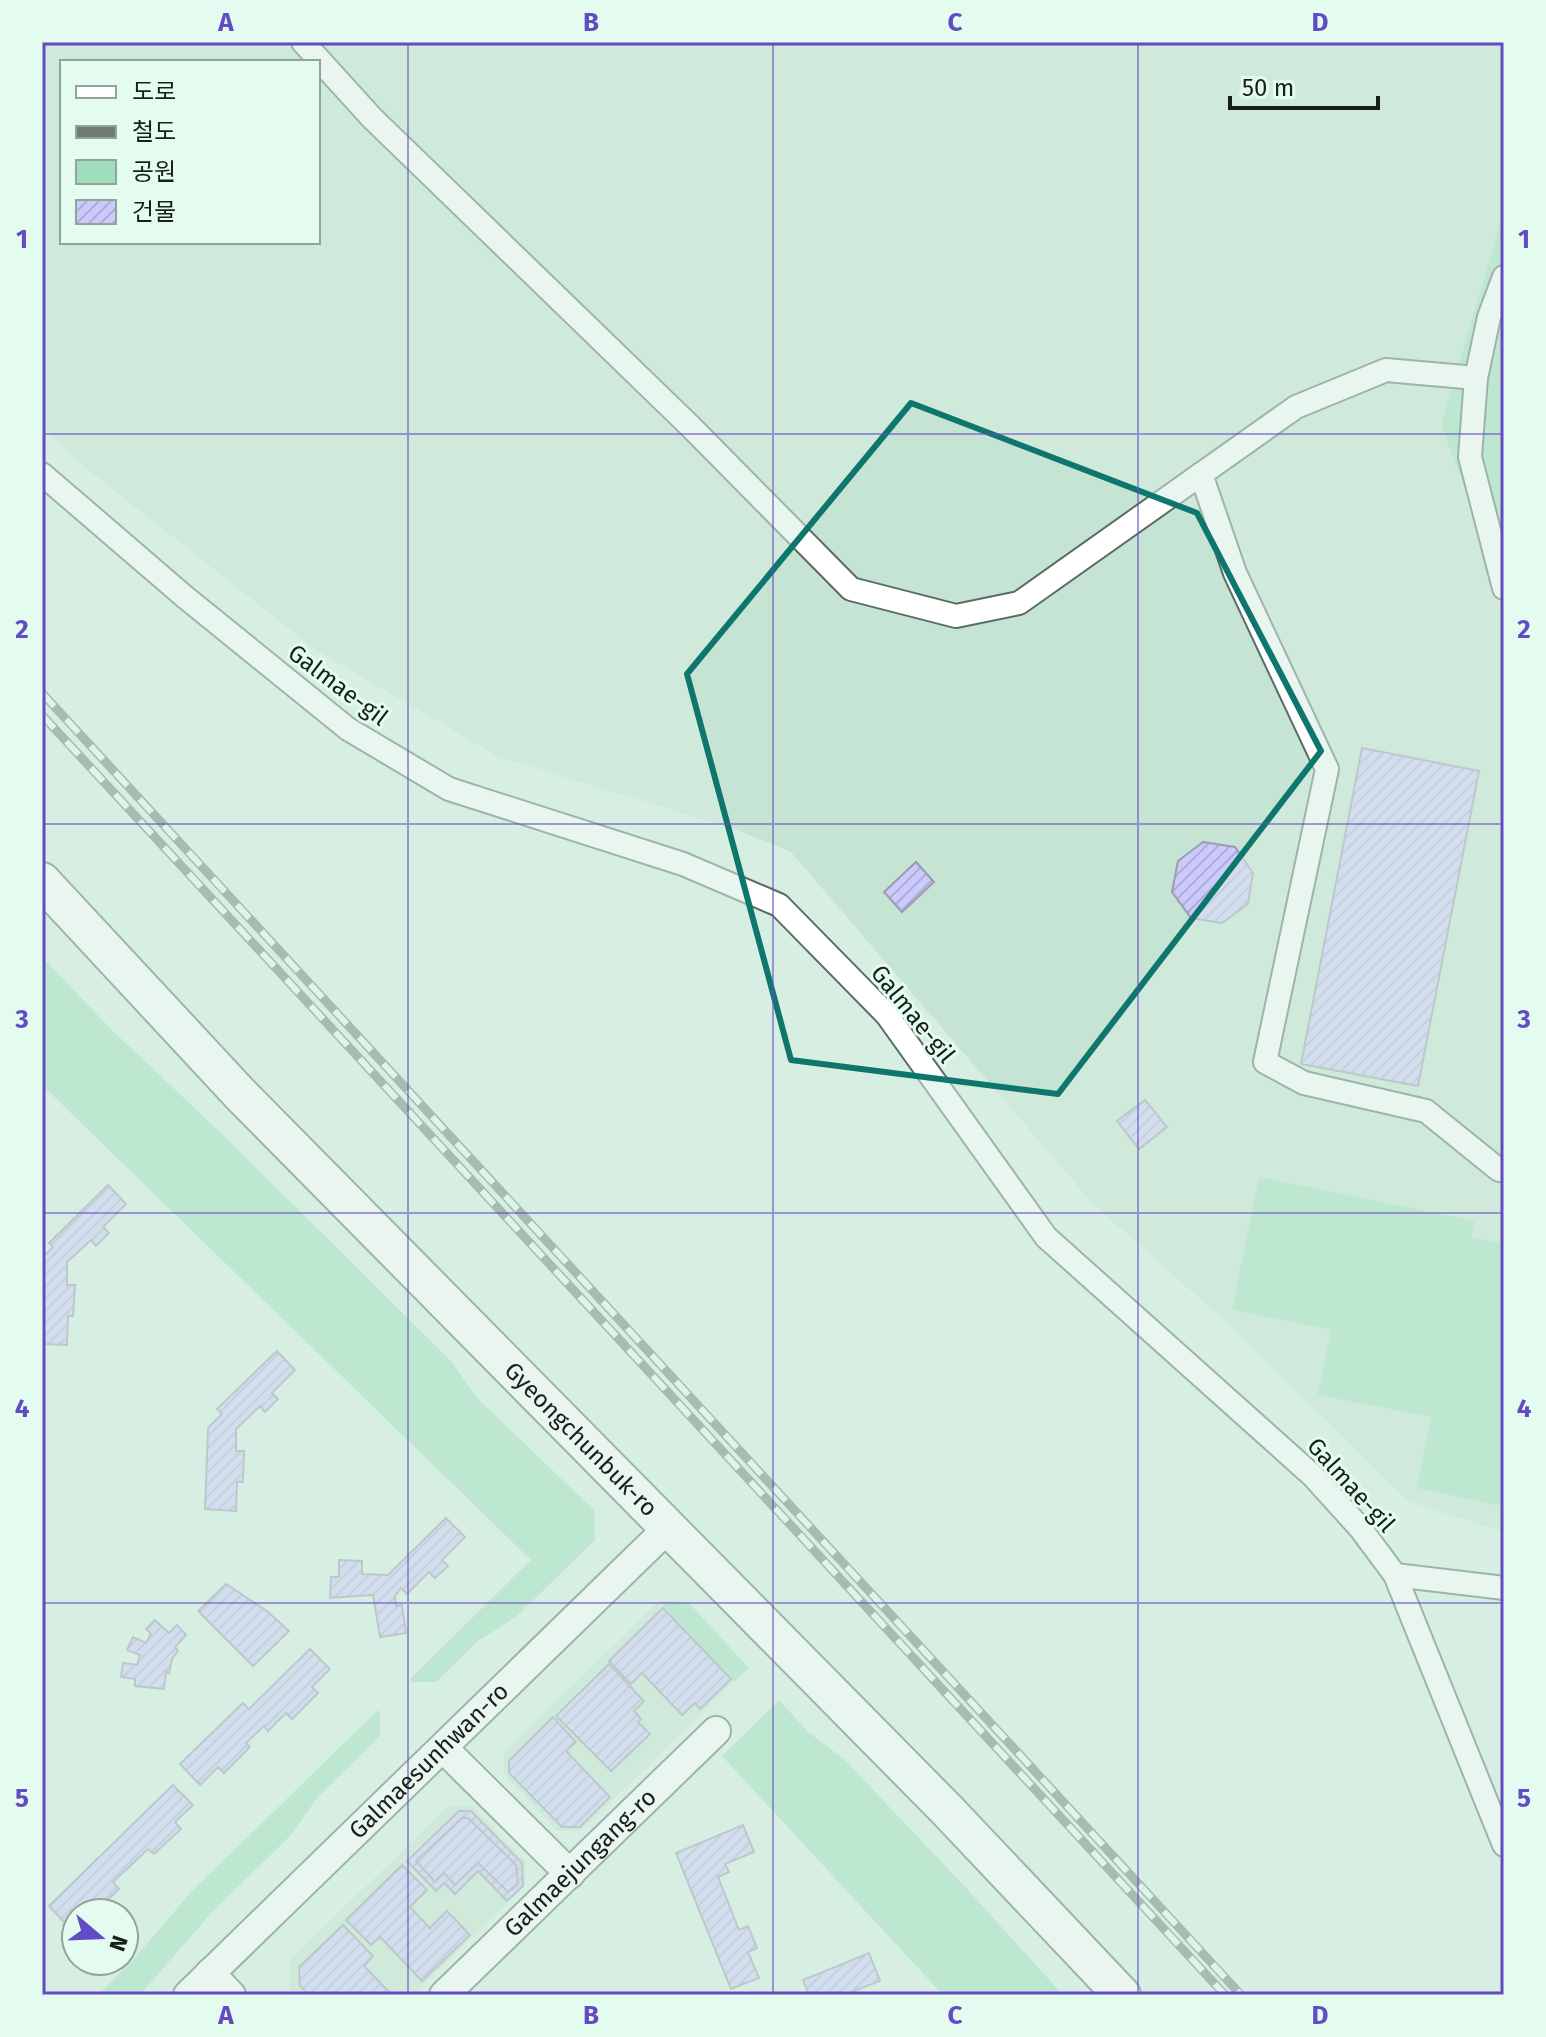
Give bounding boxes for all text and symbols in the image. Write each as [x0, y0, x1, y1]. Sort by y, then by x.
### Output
text: A [217, 7, 234, 38]
text: B [583, 7, 599, 38]
text: C [948, 7, 963, 38]
text: D [1312, 7, 1329, 38]
legend [60, 60, 320, 244]
scale bar [1230, 60, 1378, 110]
text: 50 m [1242, 74, 1294, 102]
text: 도로 [132, 78, 176, 106]
text: 철도 [132, 118, 176, 146]
text: 공원 [132, 158, 176, 186]
text: 건물 [132, 198, 176, 226]
text: 1 [16, 224, 28, 255]
text: 1 [1518, 224, 1530, 255]
text: 2 [15, 614, 29, 645]
text: 2 [1517, 614, 1531, 645]
street label: Galmae-gil [283, 638, 393, 732]
street label: Galmae-gil [865, 959, 961, 1069]
text: 3 [14, 1004, 29, 1035]
text: 3 [1516, 1004, 1531, 1035]
street label: Gyeongchunbuk-ro [499, 1356, 663, 1522]
text: 4 [15, 1393, 30, 1424]
text: 4 [1517, 1393, 1532, 1424]
street label: Galmae-gil [1301, 1432, 1401, 1538]
street label: Galmaesunhwan-ro [343, 1677, 514, 1844]
text: 5 [15, 1783, 29, 1814]
street label: Galmaejungang-ro [499, 1783, 662, 1942]
text: 5 [1517, 1783, 1531, 1814]
north arrow [60, 1897, 140, 1977]
text: N [103, 1932, 134, 1955]
text: A [217, 2000, 234, 2031]
text: B [583, 2000, 599, 2031]
text: C [948, 2000, 963, 2031]
text: D [1312, 2000, 1329, 2031]

